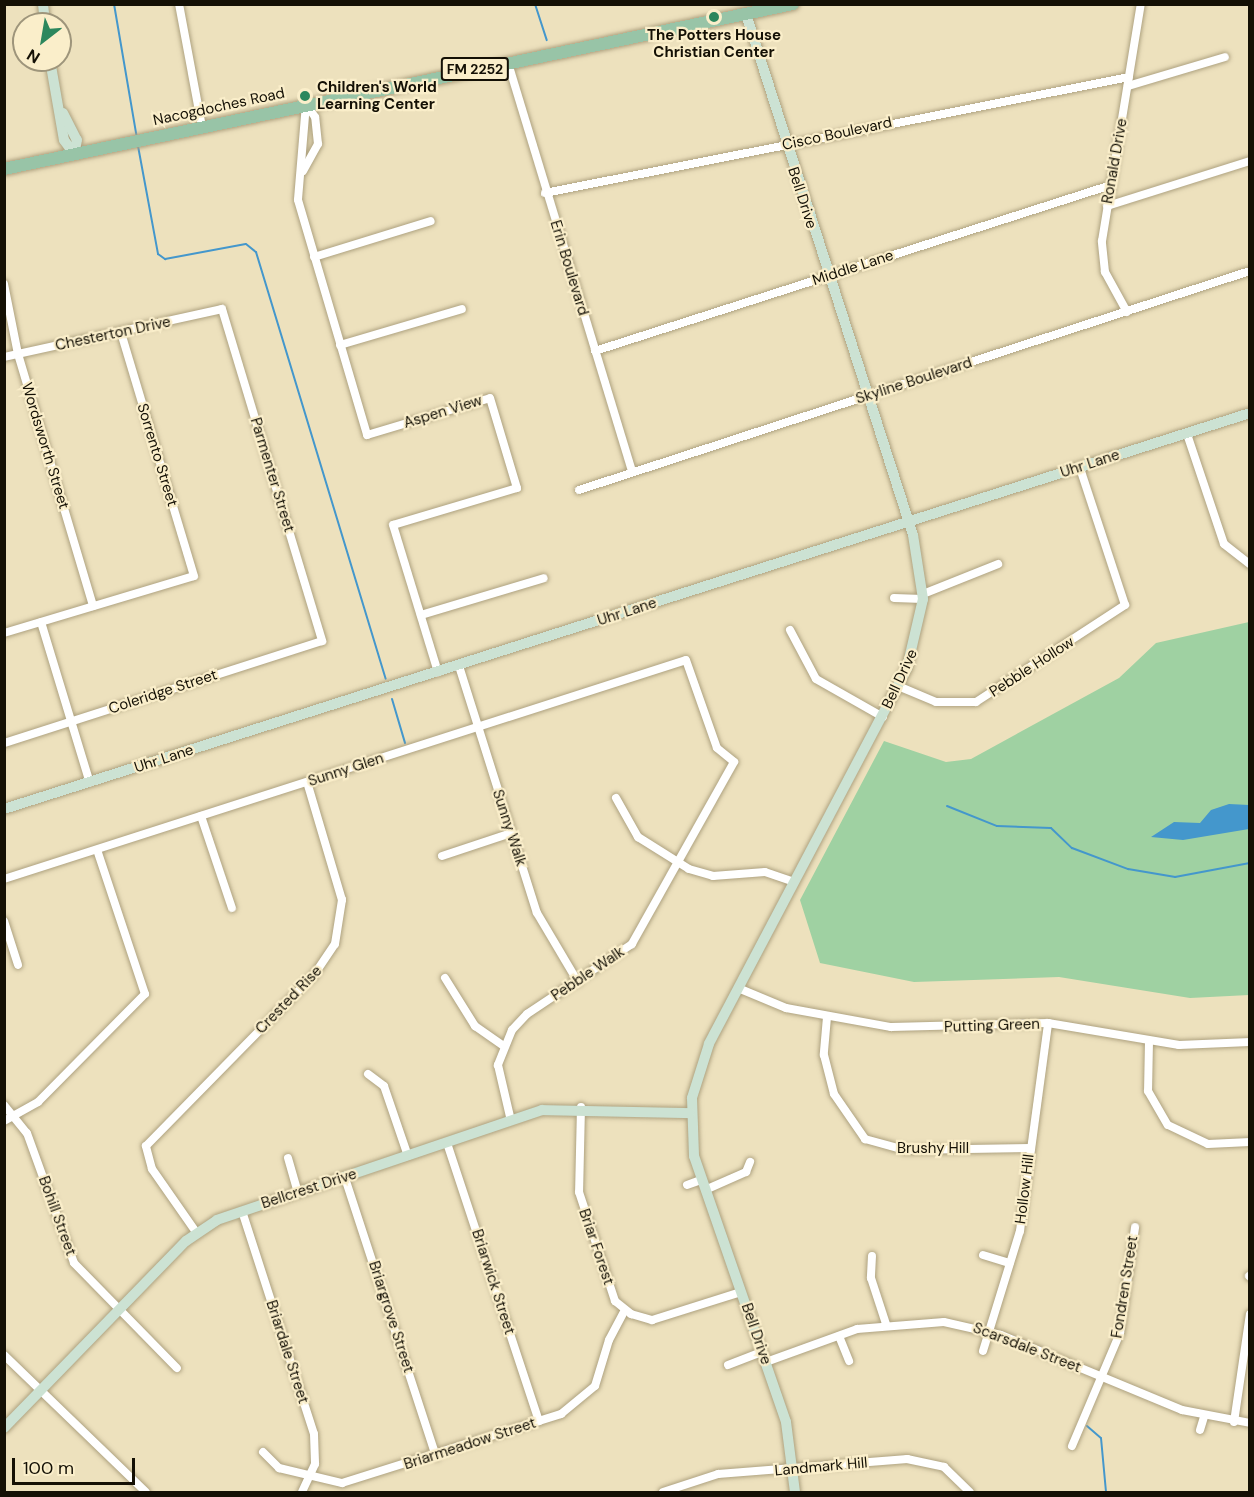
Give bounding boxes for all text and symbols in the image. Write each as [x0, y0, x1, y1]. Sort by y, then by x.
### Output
marker: The Potters House Christian Center [707, 10, 721, 24]
north arrow [12, 12, 72, 72]
place label: The Potters House Christian Center [647, 26, 781, 61]
text: N [23, 44, 44, 68]
road number: FM 2252 [440, 58, 510, 80]
place label: Children's World Learning Center [317, 78, 437, 113]
street label: Nacogdoches Road [151, 84, 287, 130]
marker: Children's World Learning Center [298, 89, 312, 103]
street label: Cisco Boulevard [780, 114, 894, 154]
street label: Ronald Drive [1099, 117, 1131, 205]
street label: Bell Drive [784, 165, 820, 231]
street label: Erin Boulevard [546, 218, 592, 318]
street label: Middle Lane [810, 246, 896, 290]
street label: Chesterton Drive [54, 313, 172, 355]
street label: Skyline Boulevard [854, 354, 974, 408]
street label: Wordsworth Street [17, 381, 73, 511]
street label: Aspen View [401, 392, 485, 432]
street label: Sorrento Street [133, 401, 181, 509]
street label: Parmenter Street [246, 416, 298, 534]
street label: Uhr Lane [1058, 446, 1122, 482]
street label: Uhr Lane [595, 594, 659, 630]
street label: Pebble Hollow [986, 633, 1078, 701]
street label: Bell Drive [878, 646, 922, 712]
street label: Coleridge Street [106, 666, 220, 718]
street label: Uhr Lane [132, 741, 196, 777]
street label: Sunny Glen [306, 749, 386, 791]
street label: Sunny Walk [488, 787, 530, 869]
street label: Pebble Walk [548, 943, 628, 1005]
street label: Crested Rise [252, 962, 326, 1038]
street label: Putting Green [944, 1015, 1040, 1037]
street label: Brushy Hill [897, 1140, 969, 1158]
street label: Hollow Hill [1012, 1153, 1038, 1225]
street label: Bellcrest Drive [259, 1165, 359, 1213]
street label: Bohill Street [34, 1174, 80, 1258]
street label: Briar Forest [575, 1207, 617, 1287]
street label: Briarwick Street [468, 1227, 518, 1337]
street label: Fondren Street [1108, 1234, 1142, 1340]
street label: Briargrove Street [364, 1259, 418, 1375]
street label: Briardale Street [262, 1298, 312, 1406]
street label: Bell Drive [737, 1301, 775, 1367]
street label: Scarsdale Street [970, 1319, 1084, 1377]
street label: Briarmeadow Street [402, 1414, 538, 1474]
scale bar [15, 1446, 138, 1484]
street label: Landmark Hill [774, 1454, 868, 1480]
text: 100 m [23, 1456, 74, 1480]

